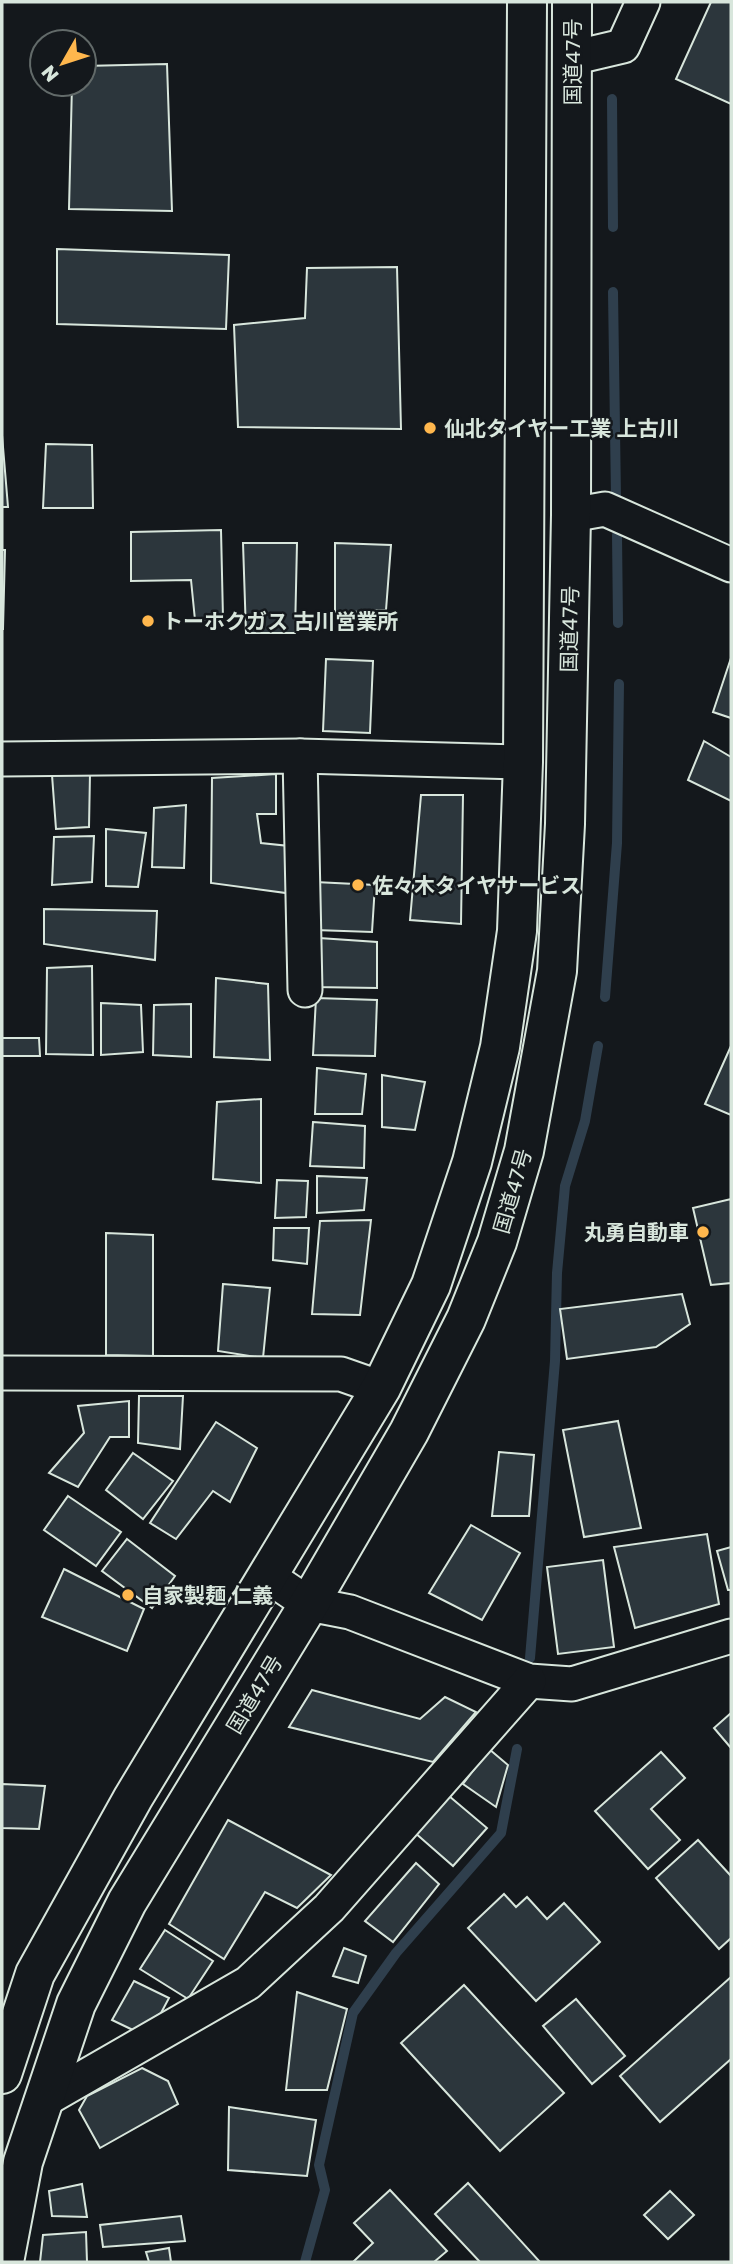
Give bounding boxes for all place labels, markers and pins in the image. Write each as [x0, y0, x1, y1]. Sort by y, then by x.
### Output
place label: 仙北タイヤー工業 上古川 [444, 415, 680, 441]
marker: 仙北タイヤー工業 上古川 [422, 420, 438, 436]
place label: トーホクガス 古川営業所 [162, 608, 398, 634]
marker: トーホクガス 古川営業所 [140, 613, 156, 629]
place label: 佐々木タイヤサービス [372, 872, 581, 898]
marker: 佐々木タイヤサービス [350, 877, 366, 893]
place label: 丸勇自動車 [584, 1219, 689, 1245]
marker: 丸勇自動車 [695, 1224, 711, 1240]
place label: 自家製麺 仁義 [142, 1582, 273, 1608]
marker: 自家製麺 仁義 [120, 1587, 136, 1603]

